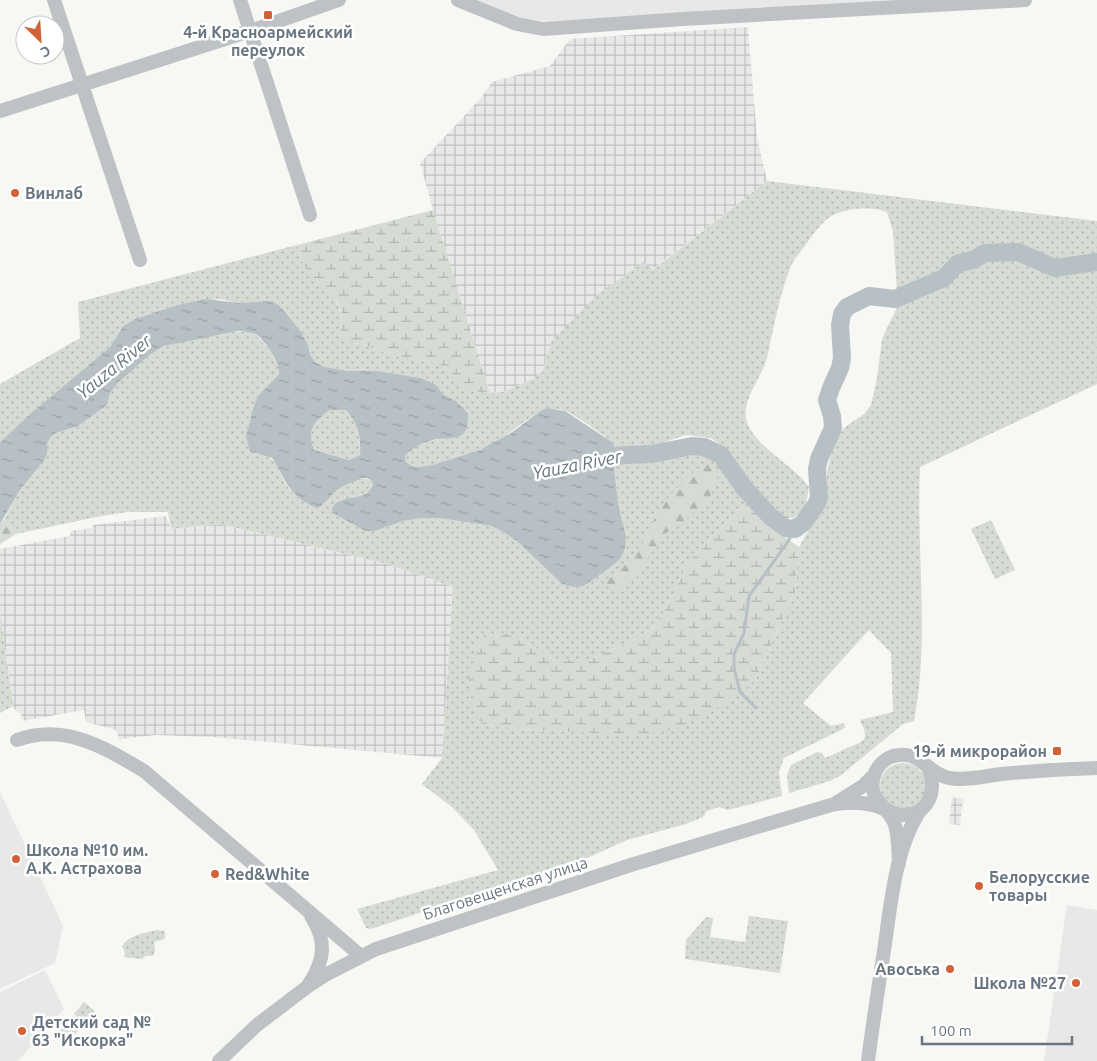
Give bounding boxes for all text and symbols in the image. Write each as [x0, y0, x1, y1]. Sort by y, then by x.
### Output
marker: 4-й Красноармейский переулок [262, 9, 274, 21]
north arrow [15, 15, 65, 65]
place label: 4-й Красноармейский переулок [183, 23, 353, 59]
text: С [38, 43, 53, 61]
place label: Винлаб [25, 184, 83, 202]
marker: Винлаб [9, 187, 21, 199]
water label: Yauza River [72, 329, 156, 402]
water label: Yauza River [531, 445, 624, 482]
place label: 19-й микрорайон [913, 742, 1047, 760]
marker: 19-й микрорайон [1051, 745, 1063, 757]
place label: Школа №10 им. А.К. Астрахова [26, 841, 148, 877]
marker: Школа №10 им. А.К. Астрахова [10, 853, 22, 865]
street label: Благовещенская улица [420, 853, 590, 923]
place label: Red&White [225, 865, 310, 883]
marker: Red&White [209, 868, 221, 880]
place label: Белорусские товары [989, 868, 1090, 904]
marker: Белорусские товары [973, 880, 985, 892]
place label: Авоська [875, 960, 940, 978]
marker: Авоська [944, 963, 956, 975]
place label: Школа №27 [973, 974, 1066, 992]
marker: Школа №27 [1070, 977, 1082, 989]
place label: Детский сад № 63 "Искорка" [32, 1013, 151, 1049]
scale bar [922, 1014, 1072, 1046]
text: 100 m [930, 1022, 972, 1039]
marker: Детский сад № 63 "Искорка" [16, 1025, 28, 1037]

